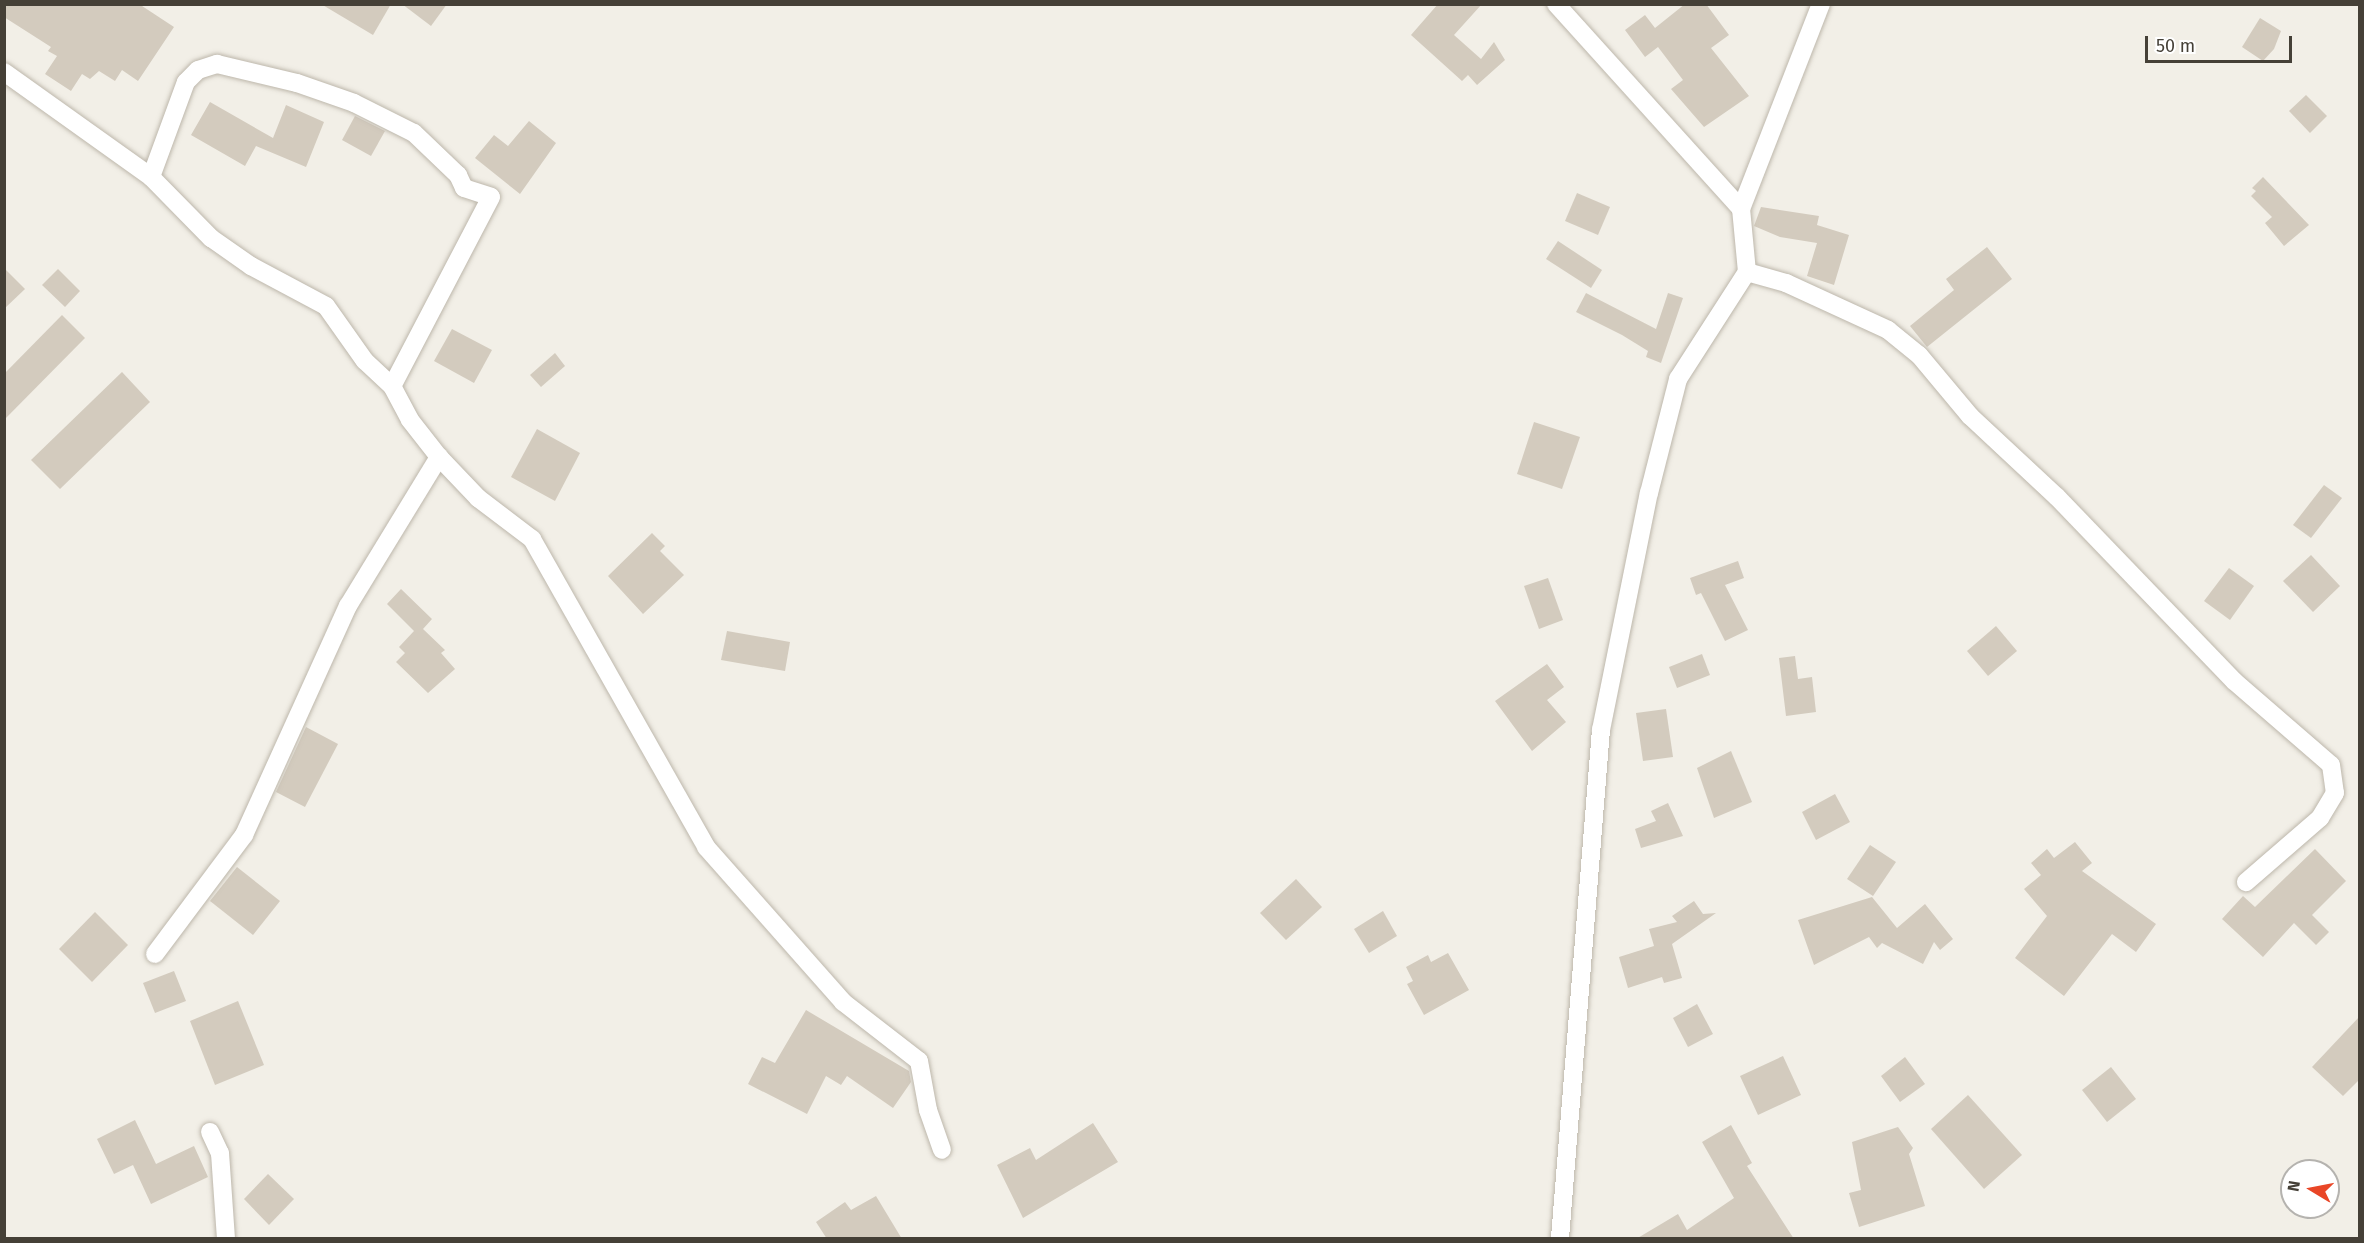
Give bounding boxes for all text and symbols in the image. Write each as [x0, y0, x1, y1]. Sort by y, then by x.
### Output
scale bar [2148, 24, 2295, 62]
text: 50 m [2156, 35, 2195, 57]
north arrow [2280, 1159, 2340, 1219]
text: N [2283, 1179, 2304, 1193]

